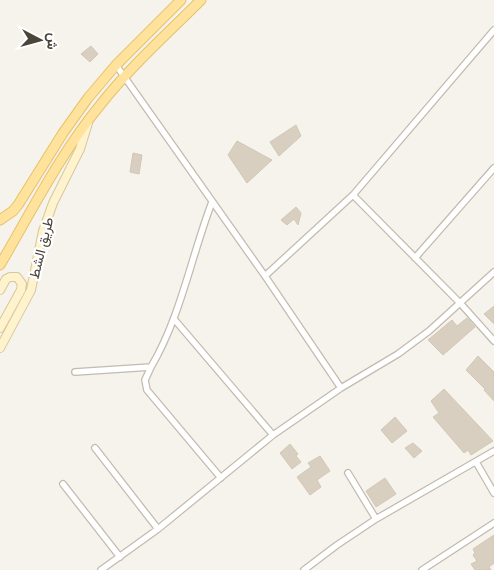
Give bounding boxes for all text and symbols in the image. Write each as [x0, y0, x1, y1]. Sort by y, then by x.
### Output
north arrow [15, 15, 65, 65]
text: ش [43, 32, 62, 51]
street label: طريق الشط [26, 216, 57, 281]

